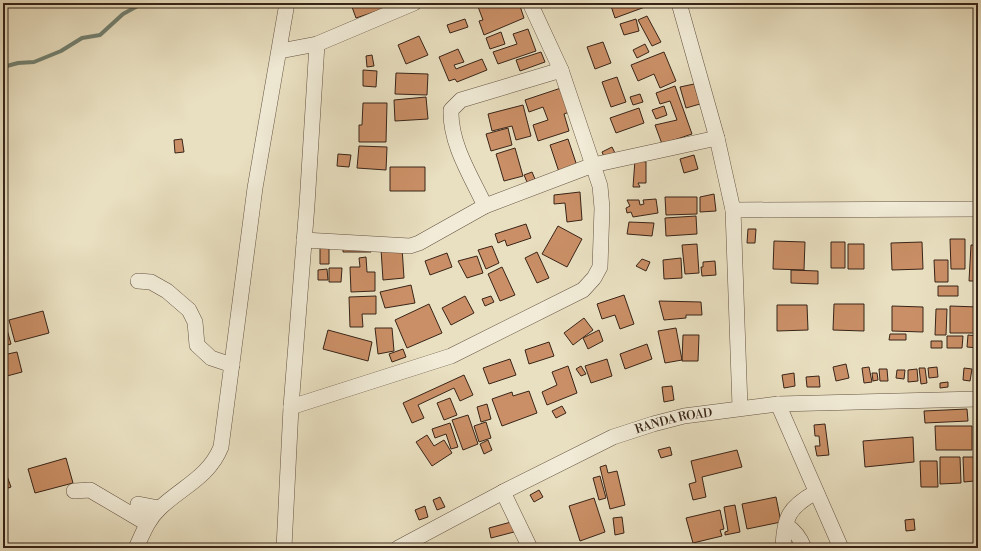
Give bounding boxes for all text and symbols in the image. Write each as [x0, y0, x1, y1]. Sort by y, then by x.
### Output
street label: RANDA ROAD [633, 405, 713, 437]

